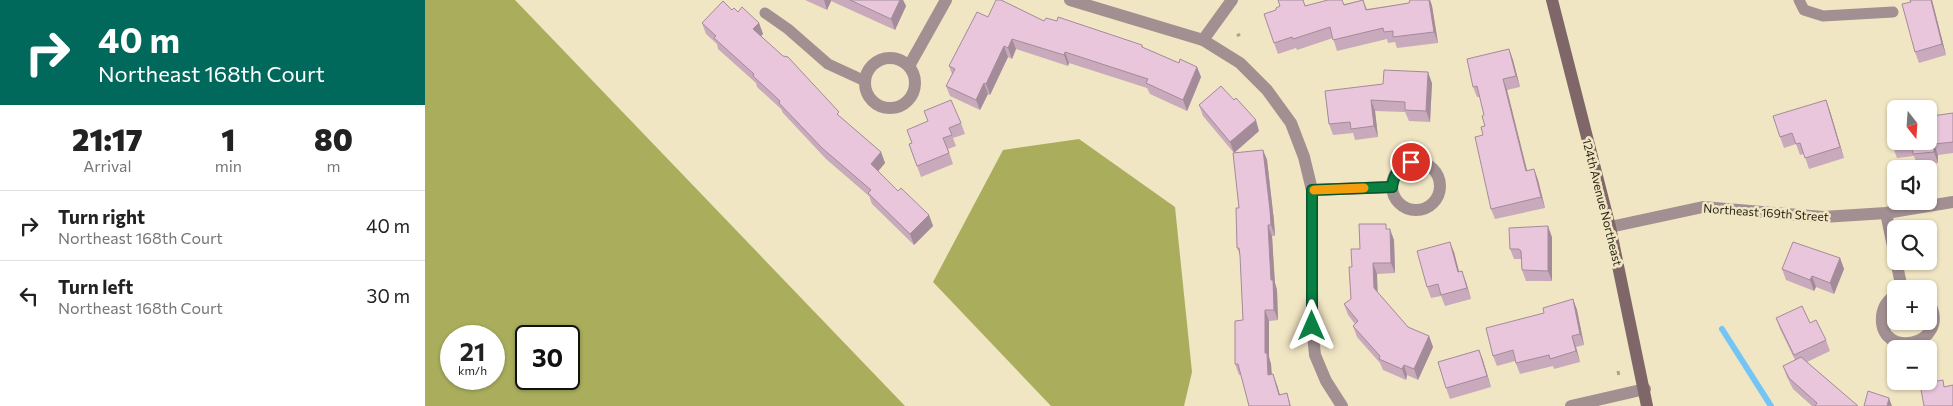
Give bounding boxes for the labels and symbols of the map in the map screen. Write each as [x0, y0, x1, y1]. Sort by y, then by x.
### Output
north arrow [1887, 100, 1937, 150]
street label: 124th Avenue Northeast [1580, 137, 1626, 267]
pin [1390, 141, 1432, 183]
street label: Northeast 169th Street [1703, 201, 1829, 223]
position arrow [1285, 299, 1337, 351]
speed limit sign: 30 [515, 325, 580, 390]

